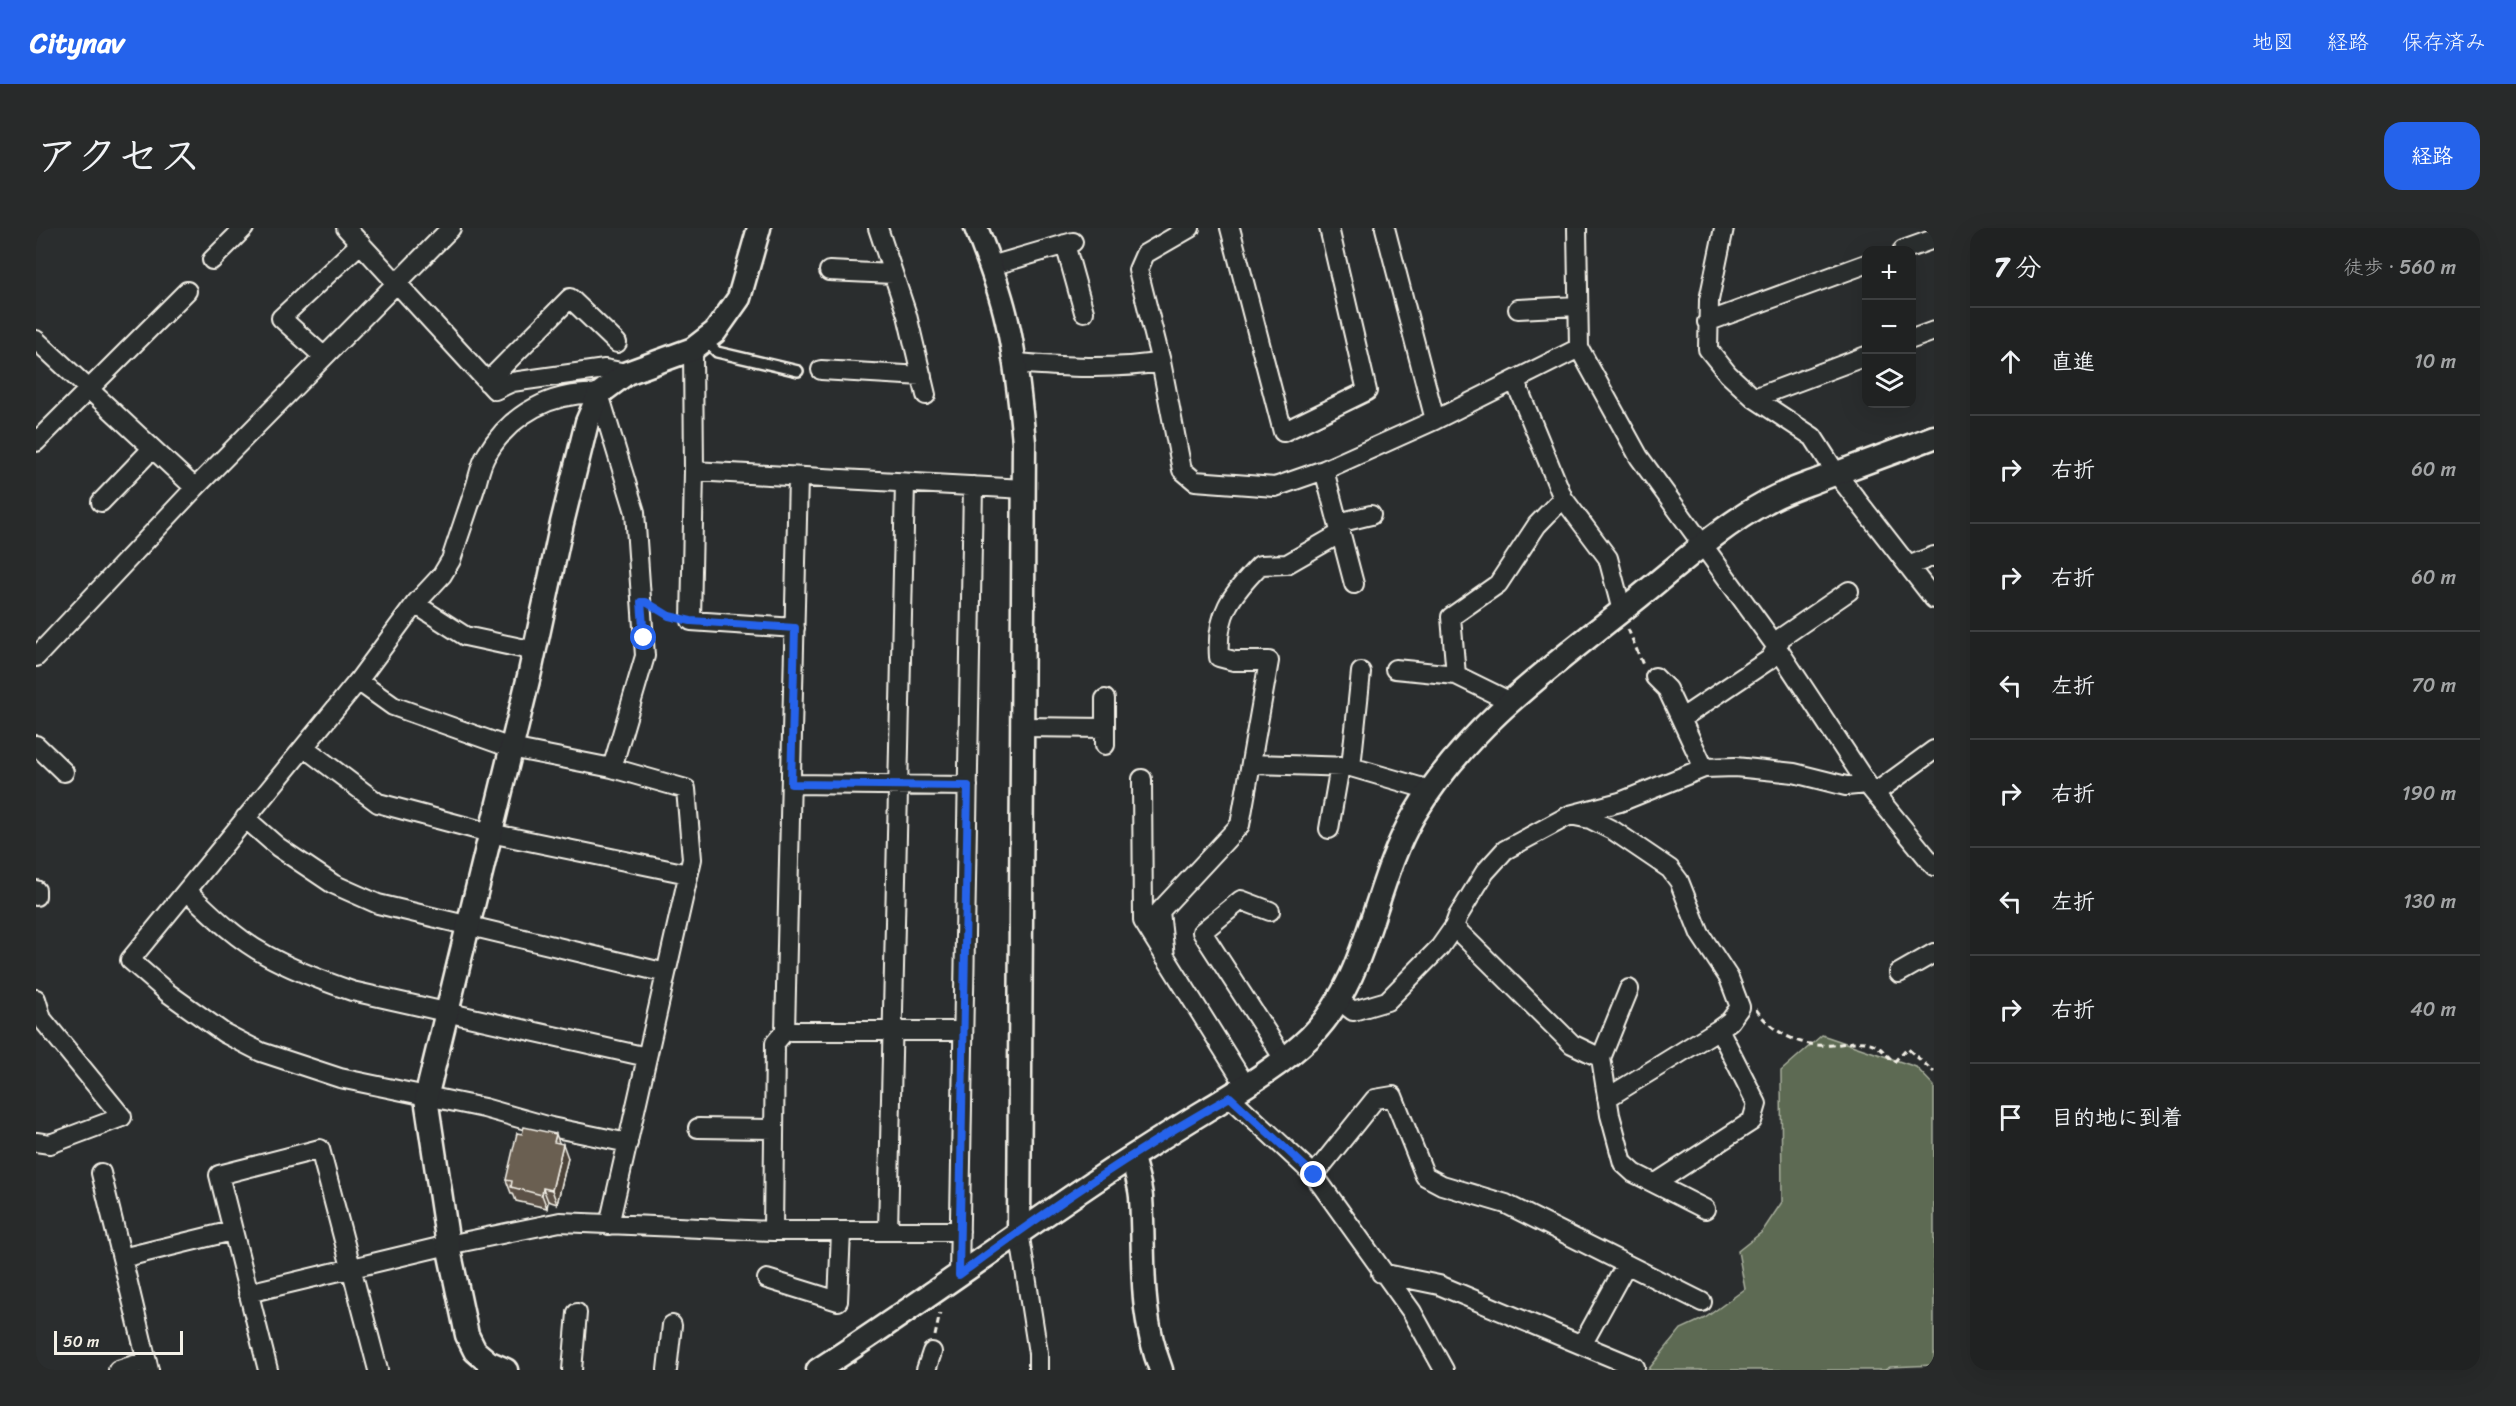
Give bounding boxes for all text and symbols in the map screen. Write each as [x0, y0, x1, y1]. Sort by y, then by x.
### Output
text: Citynav [30, 18, 124, 67]
text: 地図 [2252, 23, 2294, 61]
text: 経路 [2327, 23, 2369, 61]
text: 保存済み [2402, 23, 2486, 61]
text: アクセス [36, 119, 201, 193]
button: 経路 [2384, 122, 2480, 190]
text: 7 分 [1994, 244, 2042, 290]
map controls [1862, 246, 1916, 408]
button: + [1862, 246, 1916, 300]
text: 徒歩 · 560 m [2343, 250, 2456, 285]
button: − [1862, 300, 1916, 354]
text: 直進 [2051, 342, 2095, 381]
text: 10 m [2414, 344, 2456, 379]
icon: ahead [1994, 345, 2027, 378]
button: layers [1862, 354, 1916, 408]
text: 右折 [2051, 450, 2095, 489]
text: 60 m [2411, 452, 2456, 487]
icon: right [1994, 453, 2027, 486]
text: 右折 [2051, 558, 2095, 597]
text: 60 m [2411, 560, 2456, 595]
icon: right [1994, 561, 2027, 594]
route start [630, 624, 656, 650]
text: 左折 [2051, 666, 2095, 705]
text: 70 m [2411, 668, 2456, 703]
icon: left [1994, 669, 2027, 702]
text: 右折 [2051, 774, 2095, 813]
text: 190 m [2402, 776, 2456, 811]
icon: right [1994, 777, 2027, 810]
text: 左折 [2051, 882, 2095, 921]
text: 130 m [2403, 884, 2456, 919]
icon: left [1994, 885, 2027, 918]
text: 右折 [2051, 990, 2095, 1029]
text: 40 m [2410, 992, 2456, 1027]
icon: right [1994, 993, 2027, 1026]
text: 目的地に到着 [2051, 1098, 2183, 1137]
icon: arrive [1994, 1101, 2027, 1134]
route end [1300, 1161, 1326, 1187]
text: 50 m [63, 1327, 99, 1356]
scale bar [54, 1328, 183, 1356]

